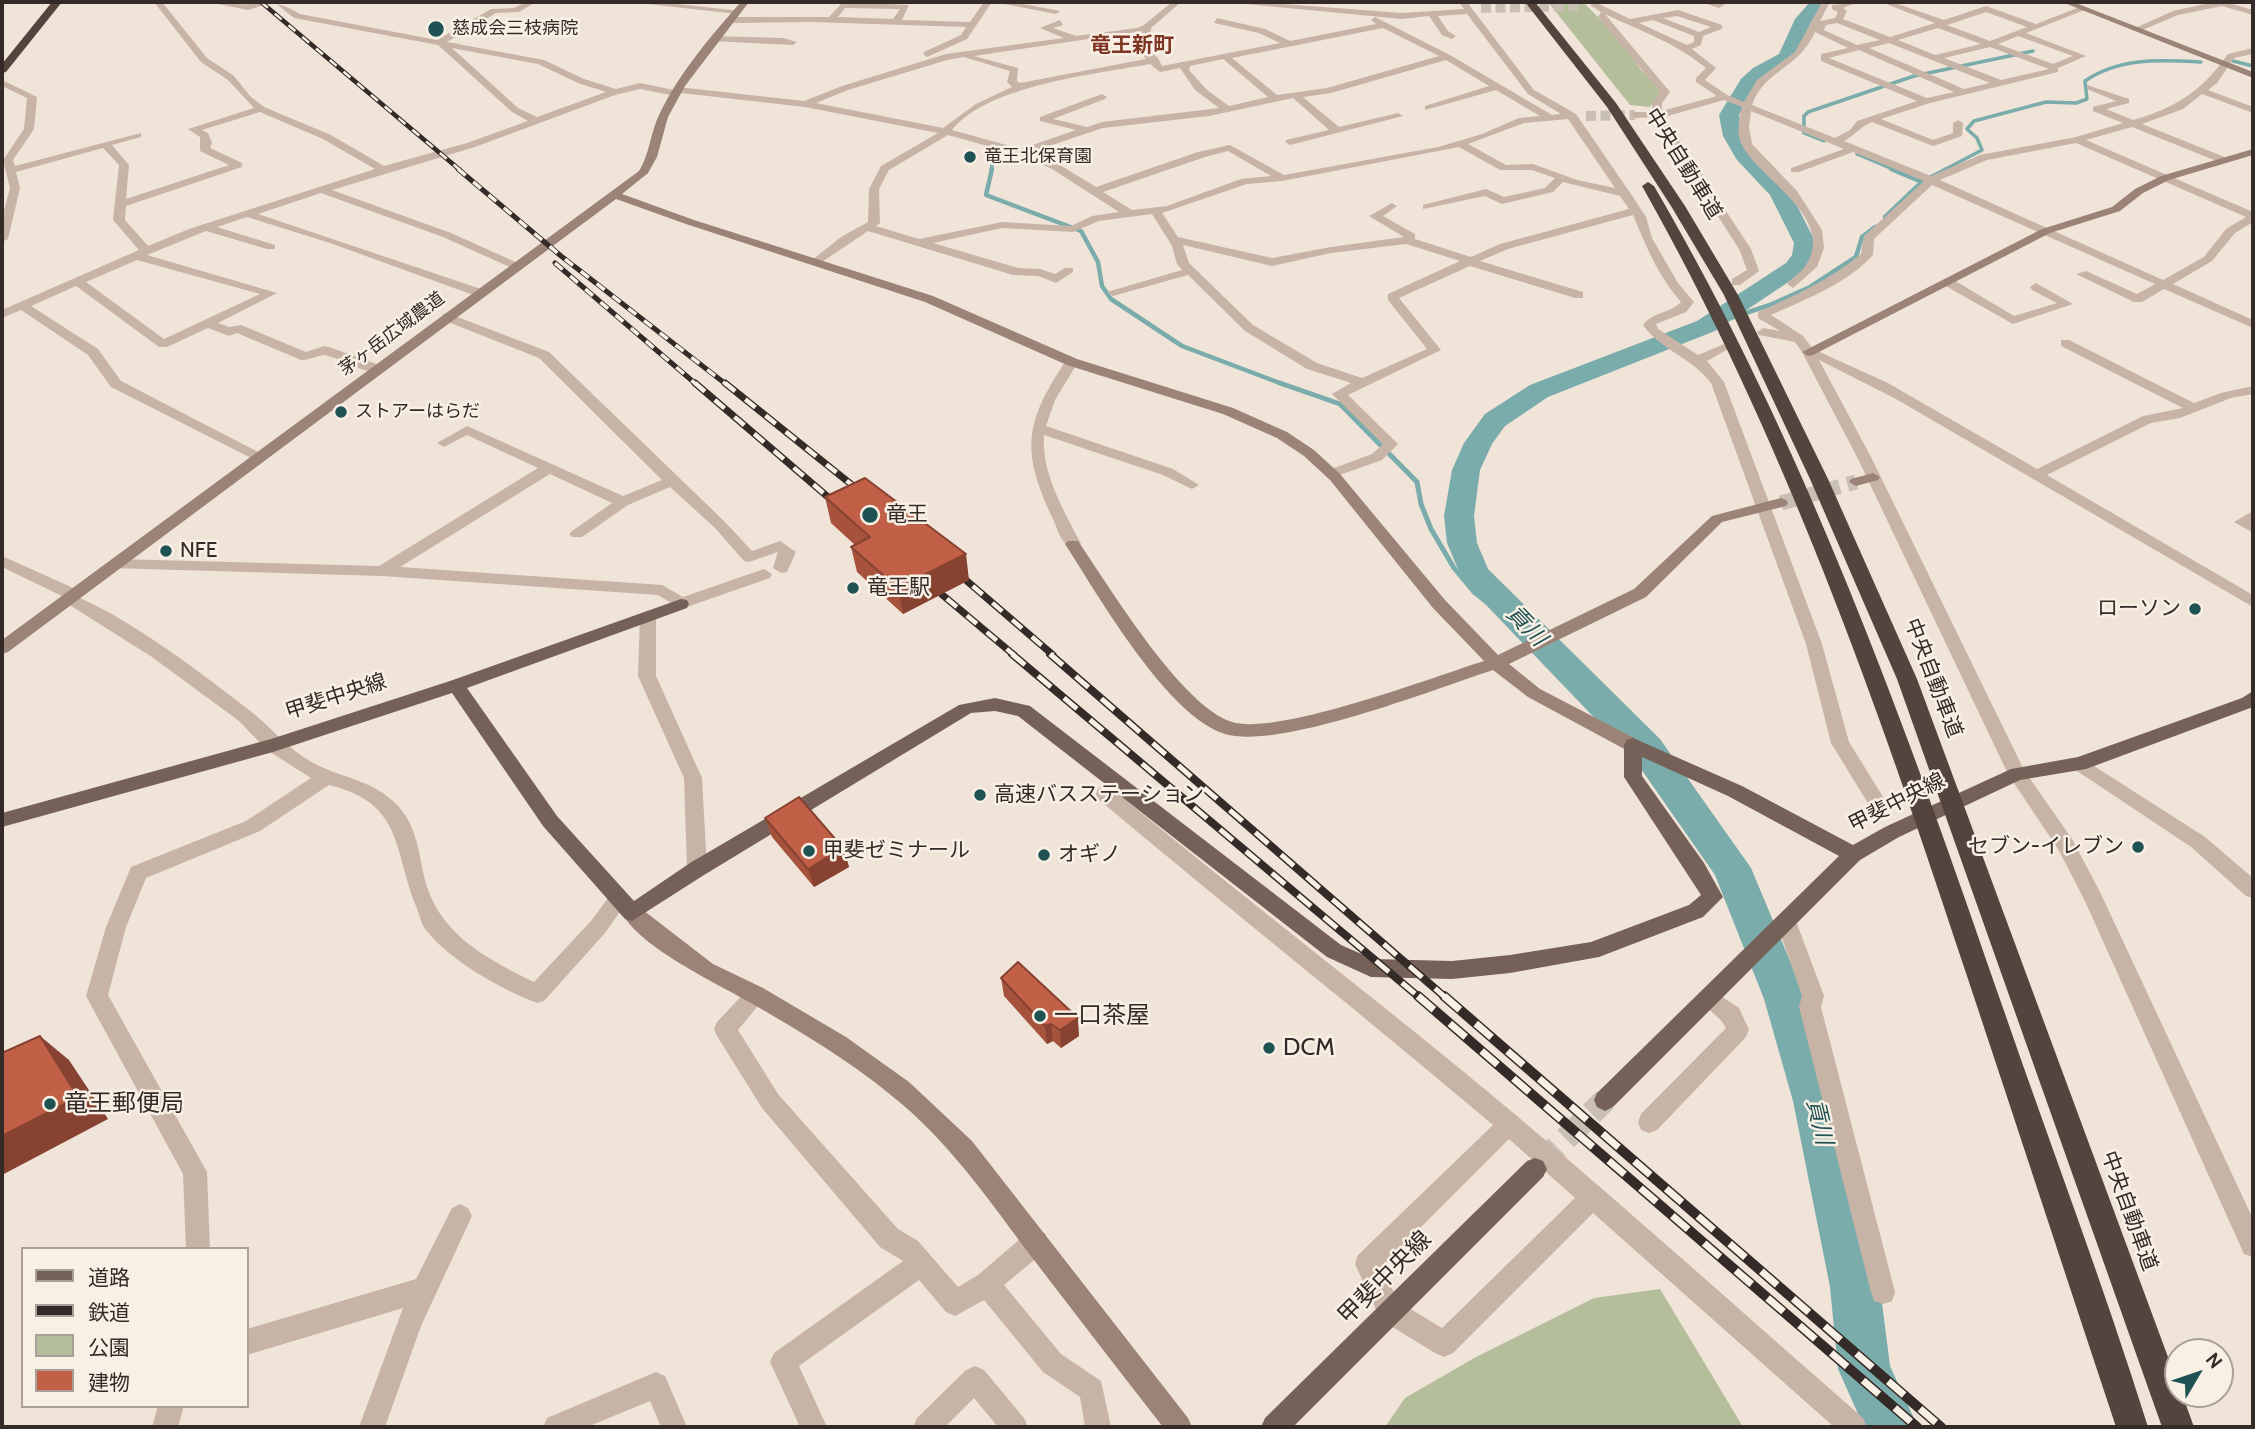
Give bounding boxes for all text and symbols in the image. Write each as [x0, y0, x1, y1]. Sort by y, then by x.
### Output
place label: 慈成会三枝病院 [452, 18, 578, 40]
marker: 慈成会三枝病院 [426, 19, 446, 39]
district label: 竜王新町 [1090, 33, 1174, 59]
street label: 中央自動車道 [1639, 104, 1727, 224]
place label: 竜王北保育園 [984, 146, 1092, 168]
marker: 竜王北保育園 [962, 149, 978, 165]
street label: 茅ヶ岳広域農道 [335, 287, 449, 381]
place label: ストアーはらだ [355, 401, 480, 423]
marker: ストアーはらだ [333, 404, 349, 420]
place label: 竜王 [886, 502, 928, 528]
marker: 竜王 [860, 505, 880, 525]
place label: NFE [180, 538, 217, 564]
marker: NFE [158, 543, 174, 559]
place label: 竜王駅 [867, 575, 930, 601]
marker: 竜王駅 [845, 580, 861, 596]
place label: ローソン [2097, 596, 2181, 622]
water label: 貢川 [1500, 600, 1552, 652]
marker: ローソン [2187, 601, 2203, 617]
street label: 中央自動車道 [1899, 615, 1967, 741]
street label: 甲斐中央線 [282, 669, 390, 725]
street label: 甲斐中央線 [1845, 768, 1949, 838]
place label: 高速バスステーション [994, 782, 1204, 808]
marker: 高速バスステーション [972, 787, 988, 803]
place label: セブン-イレブン [1968, 834, 2124, 860]
place label: 甲斐ゼミナール [823, 838, 970, 864]
marker: セブン-イレブン [2130, 839, 2146, 855]
place label: オギノ [1058, 842, 1121, 868]
marker: 甲斐ゼミナール [801, 843, 817, 859]
marker: オギノ [1036, 847, 1052, 863]
place label: 一口茶屋 [1054, 1002, 1150, 1030]
marker: 一口茶屋 [1032, 1008, 1048, 1024]
place label: DCM [1283, 1034, 1335, 1062]
marker: DCM [1261, 1040, 1277, 1056]
place label: 竜王郵便局 [64, 1090, 184, 1118]
marker: 竜王郵便局 [42, 1096, 58, 1112]
water label: 貢川 [1800, 1096, 1838, 1148]
street label: 中央自動車道 [2096, 1147, 2162, 1275]
street label: 甲斐中央線 [1332, 1225, 1438, 1331]
legend [21, 1247, 248, 1408]
text: 道路 [88, 1265, 130, 1290]
text: 鉄道 [88, 1300, 130, 1325]
text: 公園 [88, 1335, 130, 1360]
north arrow [2164, 1338, 2234, 1408]
text: N [2201, 1348, 2227, 1373]
text: 建物 [88, 1370, 130, 1395]

